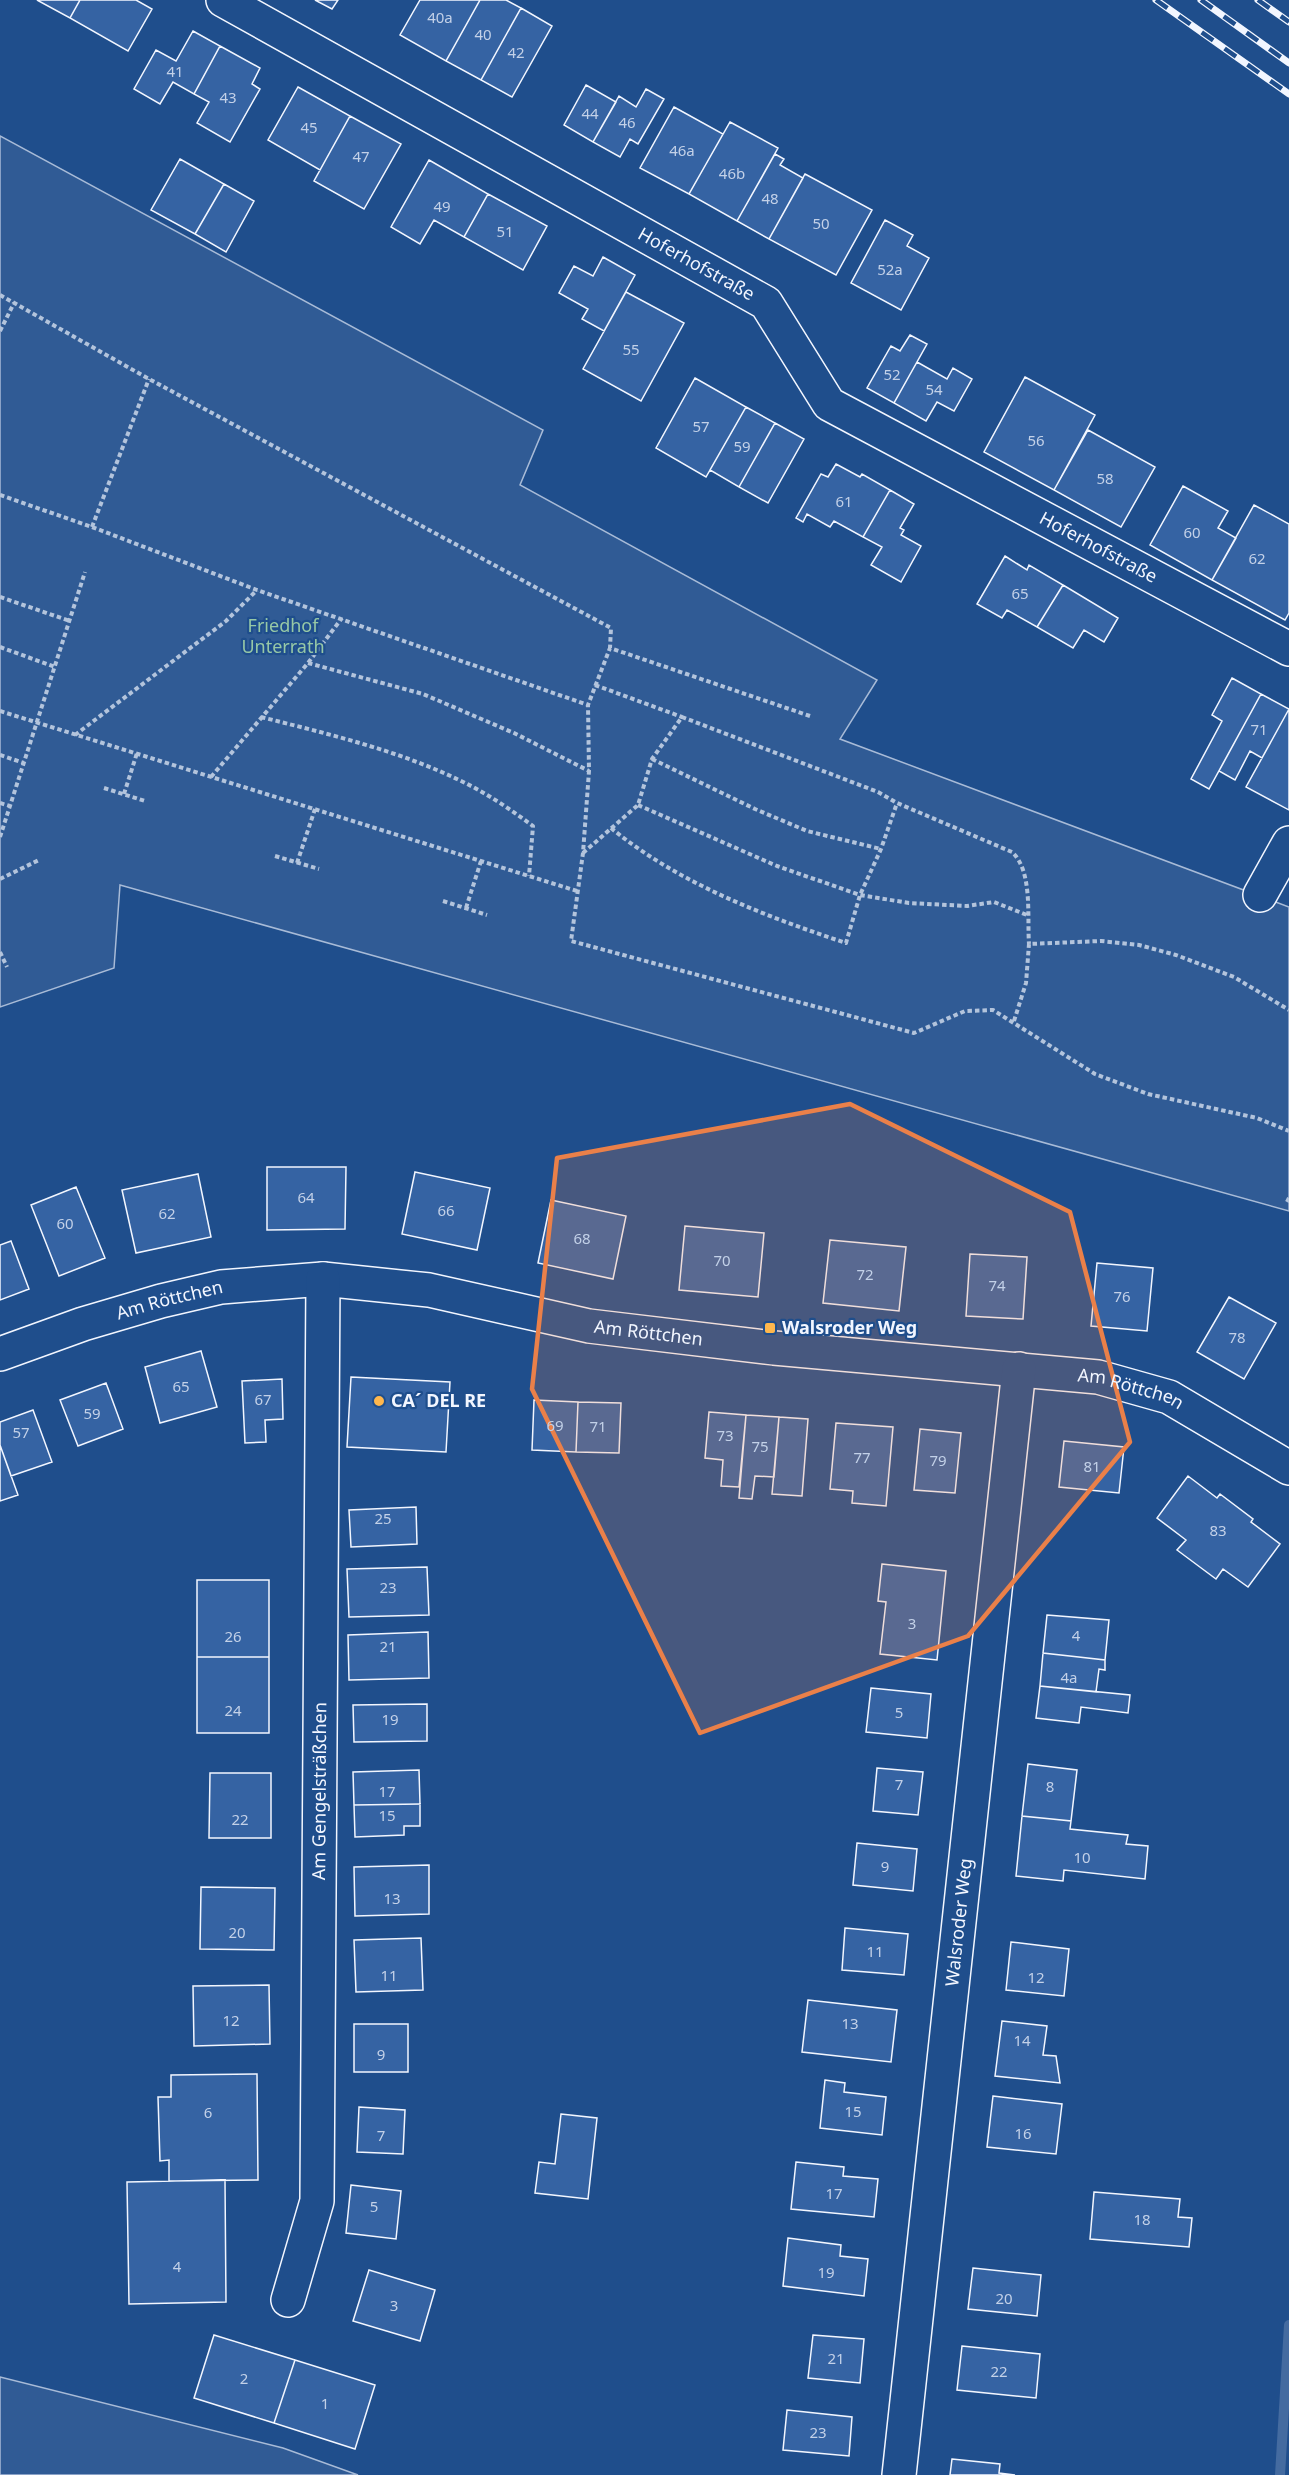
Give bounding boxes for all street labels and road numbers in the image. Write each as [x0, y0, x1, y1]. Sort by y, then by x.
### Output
street label: Hoferhofstraße [634, 221, 759, 305]
street label: Hoferhofstraße [1036, 505, 1162, 588]
street label: Am Röttchen [113, 1274, 225, 1325]
street label: Am Röttchen [593, 1314, 704, 1350]
street label: Am Röttchen [1077, 1362, 1189, 1414]
street label: Am Gengelsträßchen [306, 1702, 331, 1880]
street label: Walsroder Weg [939, 1857, 977, 1987]

